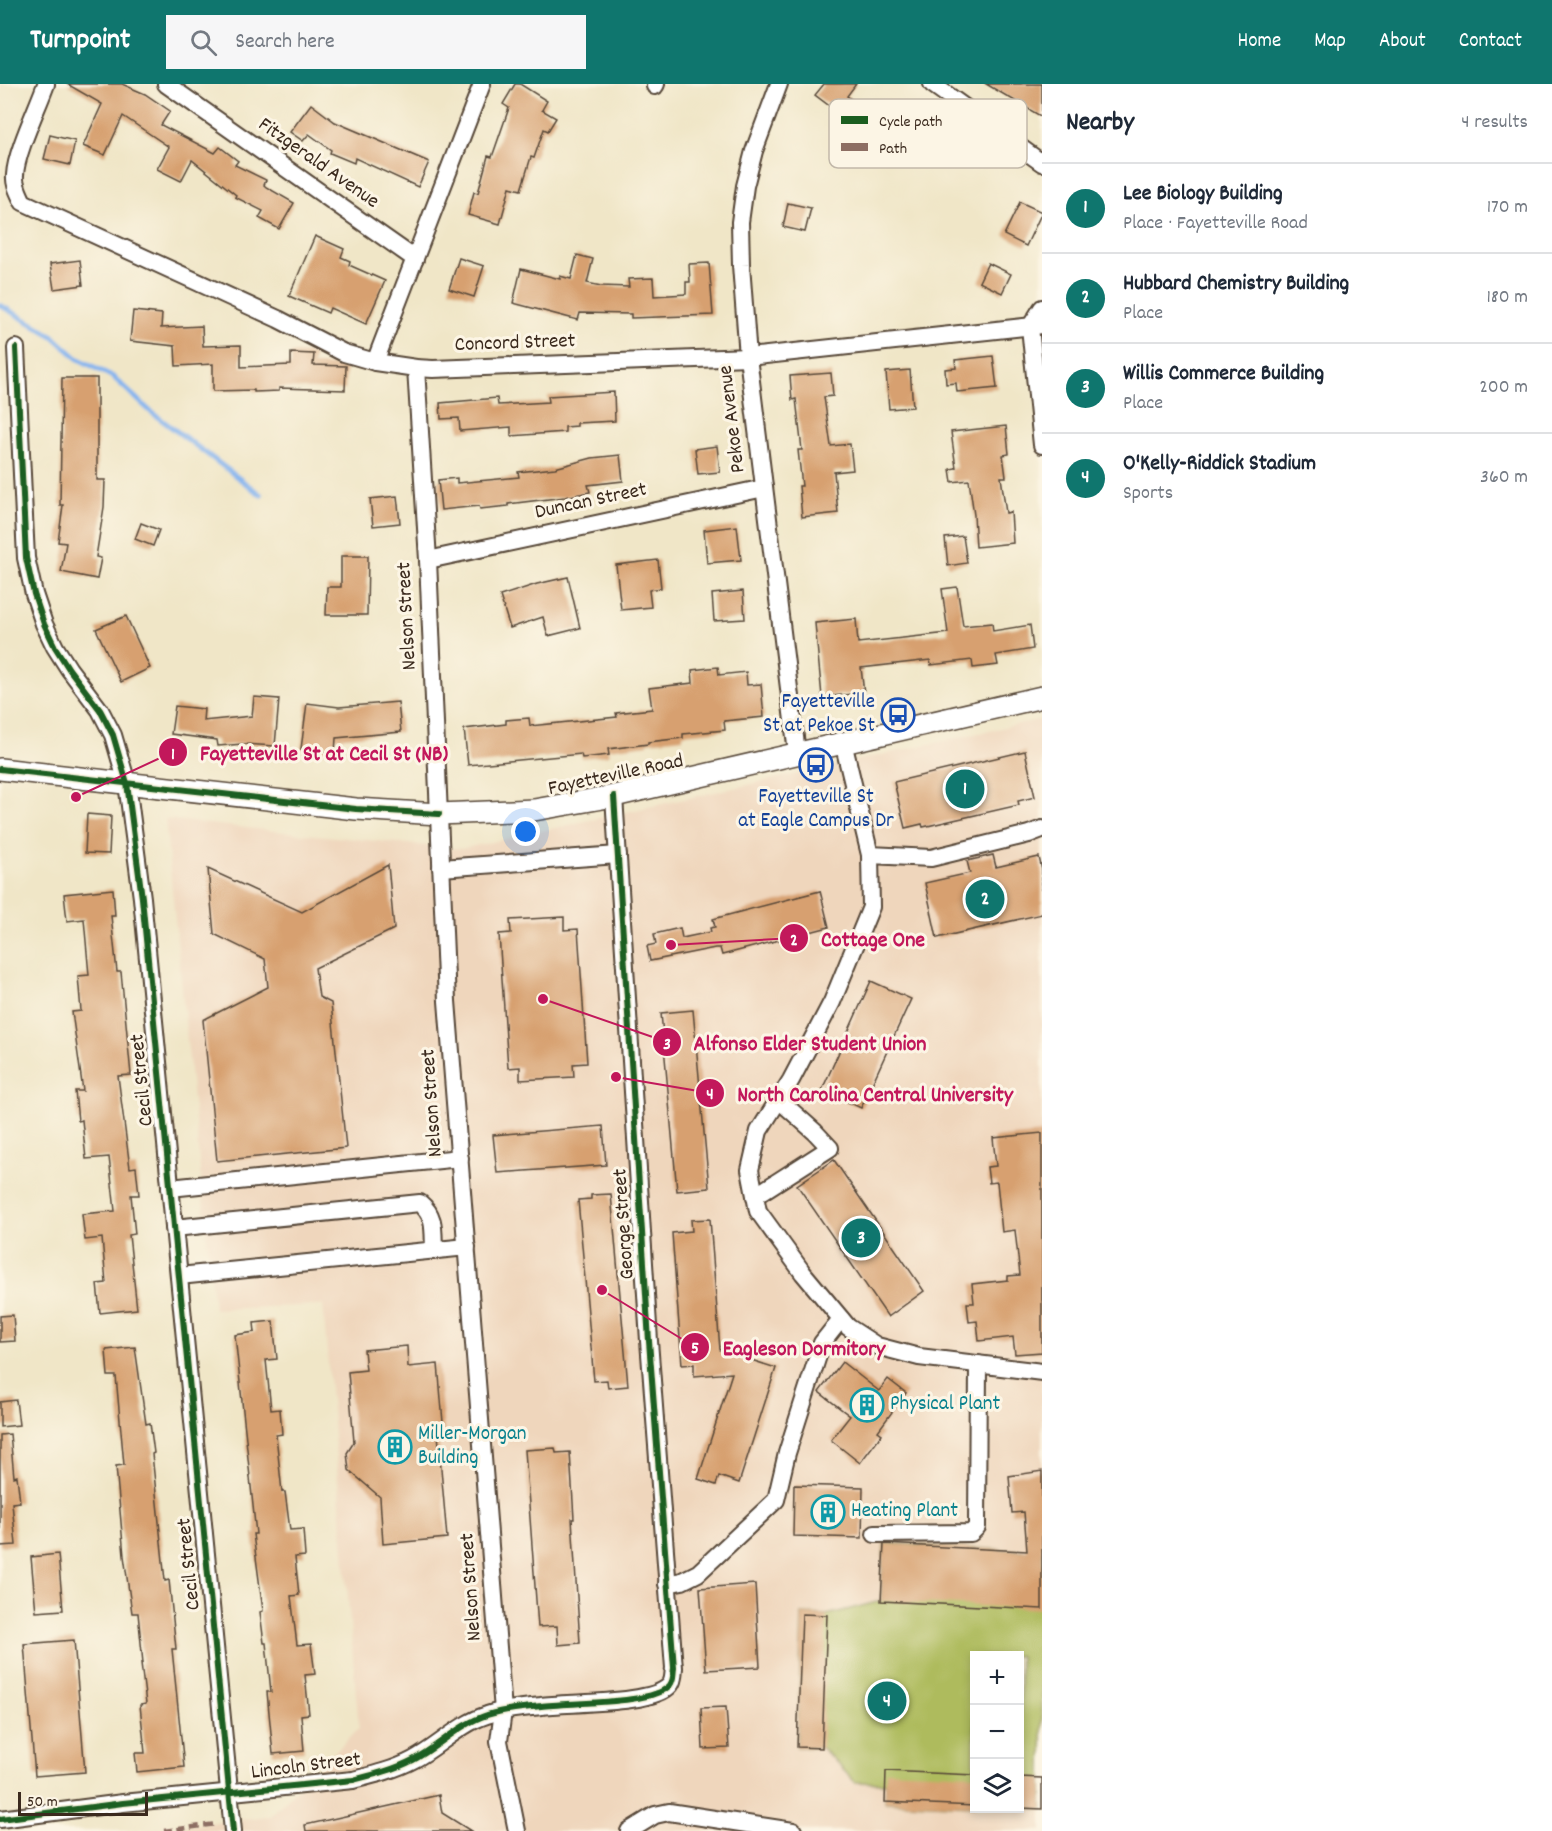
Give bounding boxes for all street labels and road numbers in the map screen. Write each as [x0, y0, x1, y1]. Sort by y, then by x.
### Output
street label: Fitzgerald Avenue [251, 111, 385, 217]
street label: Concord Street [454, 327, 576, 361]
street label: Pekoe Avenue [712, 363, 754, 475]
street label: Duncan Street [532, 475, 650, 528]
street label: Nelson Street [390, 561, 426, 671]
street label: Fayetteville Road [546, 747, 686, 805]
street label: Cecil Street [123, 1032, 163, 1128]
street label: Nelson Street [414, 1048, 452, 1158]
street label: George Street [606, 1167, 644, 1281]
street label: Cecil Street [170, 1516, 210, 1612]
street label: Nelson Street [453, 1532, 491, 1642]
street label: Lincoln Street [249, 1745, 363, 1789]

